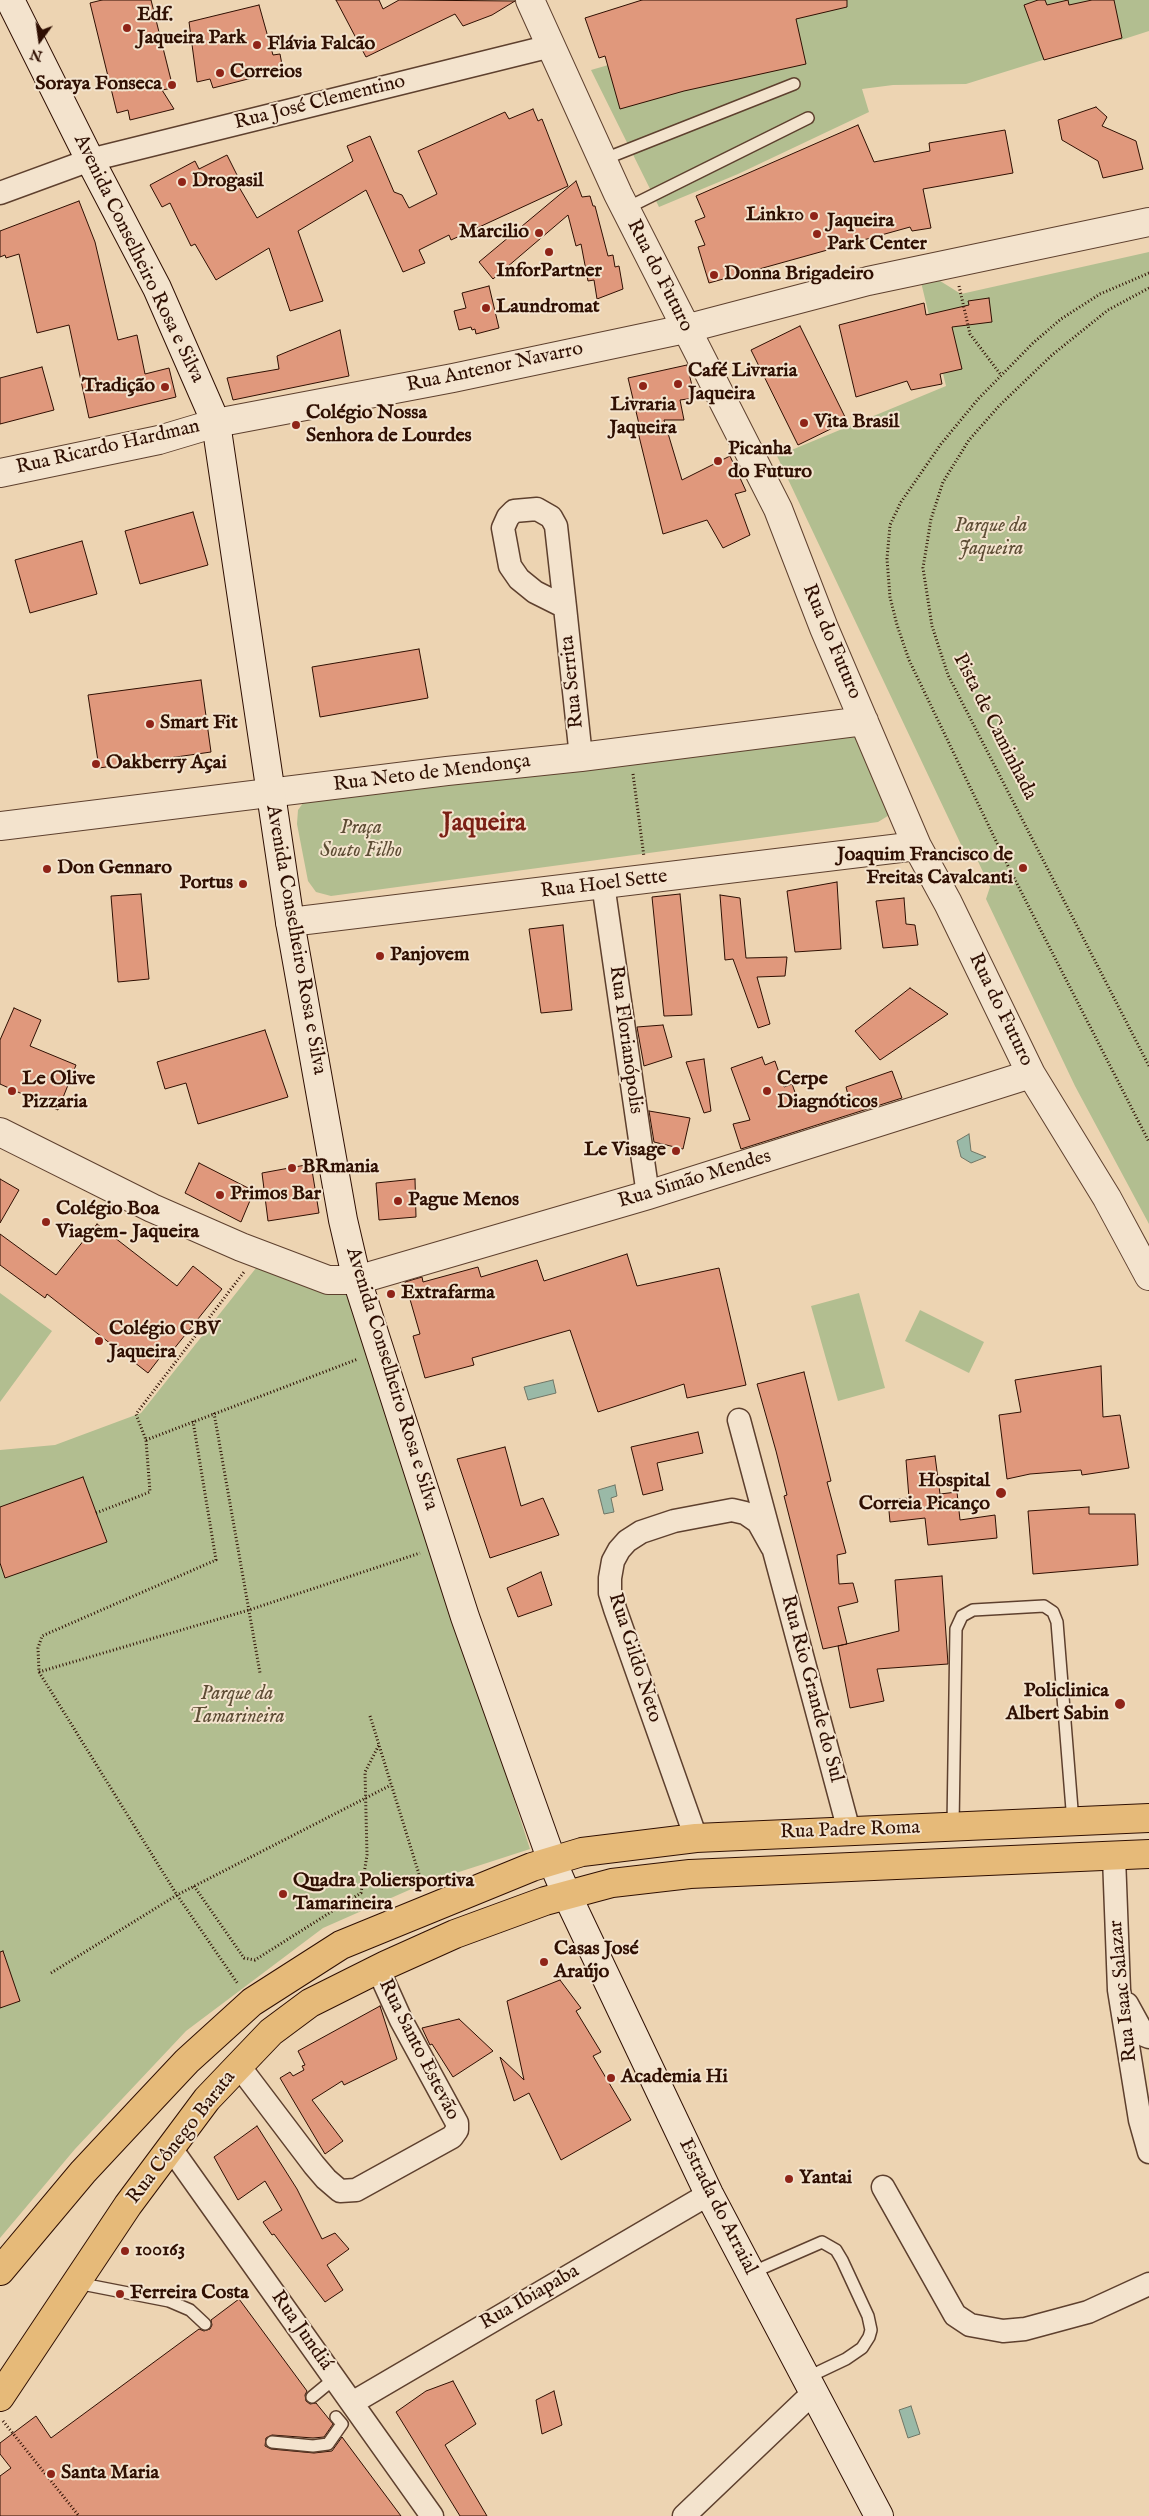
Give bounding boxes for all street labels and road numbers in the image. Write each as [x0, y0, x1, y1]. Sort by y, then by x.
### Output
street label: Rua José Clementino [232, 70, 408, 136]
street label: Avenida Conselheiro Rosa e Silva [67, 131, 209, 387]
street label: Rua do Futuro [620, 216, 698, 336]
street label: Rua Antenor Navarro [405, 338, 585, 398]
street label: Rua Ricardo Hardman [14, 415, 202, 481]
street label: Rua do Futuro [796, 581, 866, 703]
street label: Rua Serrita [556, 634, 590, 730]
street label: Pista de Caminhada [947, 650, 1041, 804]
street label: Rua Neto de Mendonça [332, 750, 532, 798]
street label: Avenida Conselheiro Rosa e Silva [259, 803, 331, 1077]
street label: Rua Hoel Sette [539, 865, 669, 905]
street label: Rua do Futuro [962, 950, 1038, 1070]
street label: Rua Florianópolis [603, 964, 647, 1116]
street label: Rua Simão Mendes [616, 1145, 774, 1215]
street label: Avenida Conselheiro Rosa e Silva [340, 1245, 442, 1513]
street label: Rua Gildo Neto [602, 1590, 666, 1726]
street label: Rua Rio Grande do Sul [774, 1593, 848, 1785]
street label: Rua Padre Roma [780, 1817, 920, 1845]
street label: Rua Isaac Salazar [1105, 1919, 1143, 2063]
street label: Rua Santo Estevão [372, 1975, 464, 2125]
street label: Rua Cônego Barata [122, 2067, 242, 2209]
street label: Estrada do Arraial [672, 2135, 762, 2279]
street label: Rua Ibiapaba [476, 2260, 584, 2336]
street label: Rua Jundiá [265, 2287, 337, 2375]

